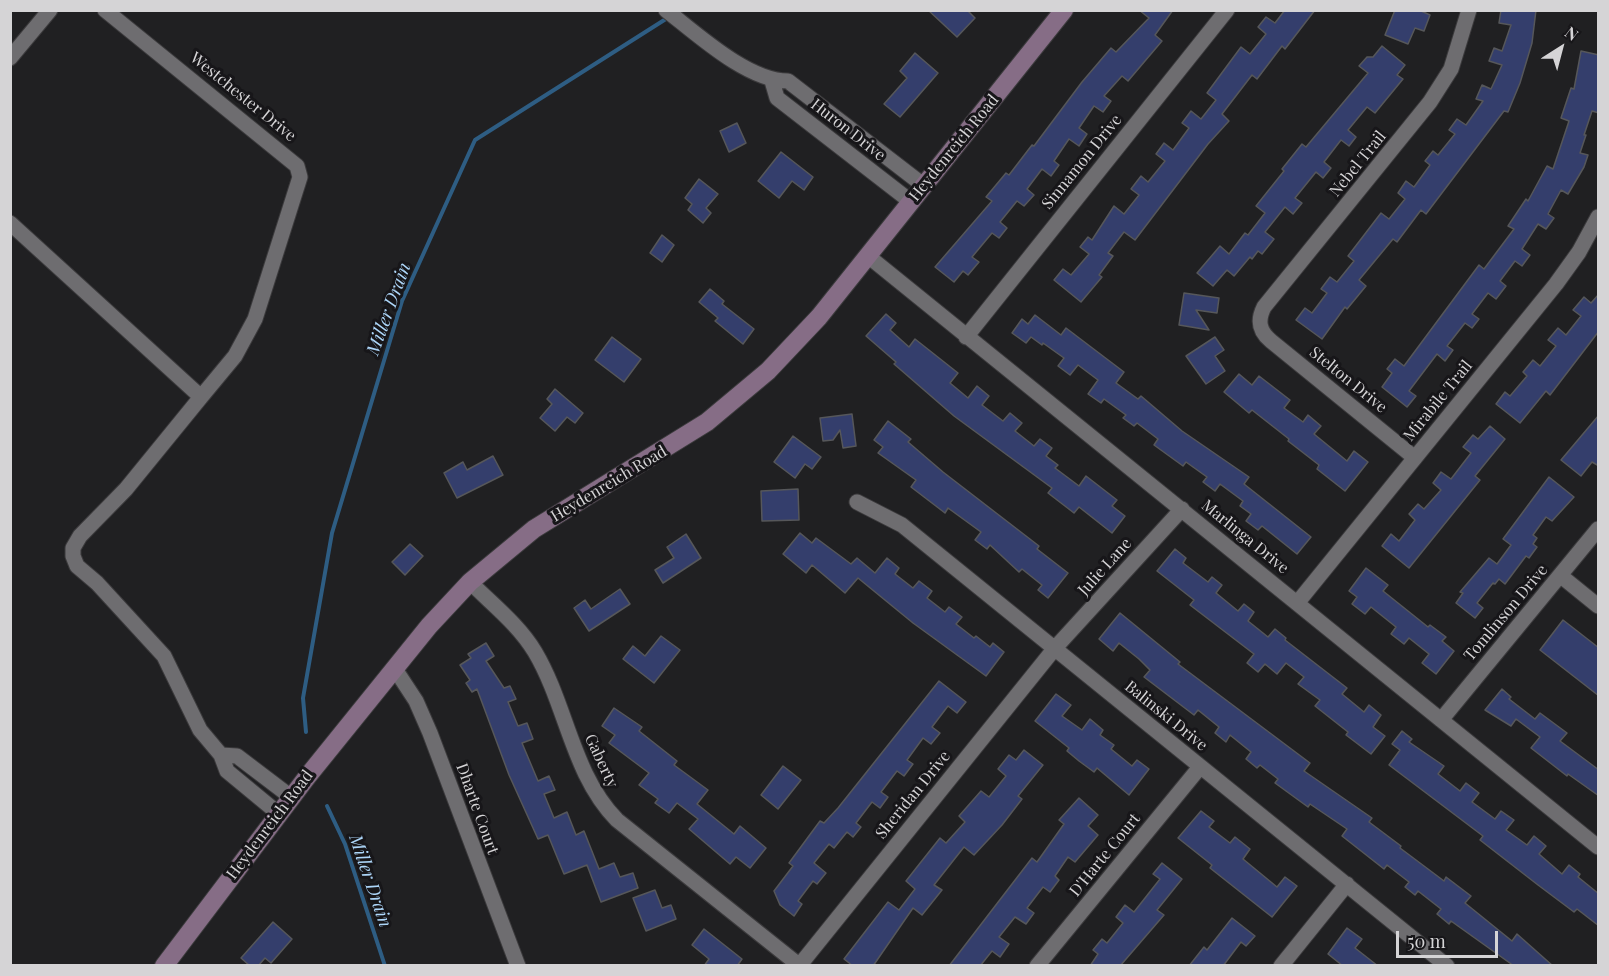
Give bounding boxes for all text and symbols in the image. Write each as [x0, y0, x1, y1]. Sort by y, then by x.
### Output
north arrow [1531, 18, 1591, 78]
text: N [1561, 21, 1583, 45]
street label: Westchester Drive [186, 48, 300, 146]
street label: Heydenreich Road [905, 91, 1003, 205]
street label: Huron Drive [807, 95, 889, 165]
street label: Sinnamon Drive [1038, 111, 1126, 213]
street label: Nebel Trail [1326, 127, 1390, 201]
water label: Miller Drain [362, 260, 416, 358]
street label: Stelton Drive [1305, 343, 1391, 417]
street label: Mirabile Trail [1400, 357, 1476, 445]
street label: Heydenreich Road [548, 442, 670, 526]
street label: Marlinga Drive [1198, 496, 1292, 578]
street label: Julie Lane [1074, 534, 1136, 600]
street label: Tomlinson Drive [1460, 561, 1552, 665]
street label: Balinski Drive [1121, 677, 1211, 755]
street label: Gaberty [580, 731, 622, 791]
street label: Sheridan Drive [872, 747, 954, 843]
street label: Dharte Court [452, 761, 502, 857]
street label: Heydenreich Road [223, 767, 317, 883]
street label: D'Harte Court [1066, 810, 1144, 900]
water label: Miller Drain [344, 832, 396, 930]
scale bar [1399, 919, 1501, 957]
text: 50 m [1407, 929, 1446, 953]

